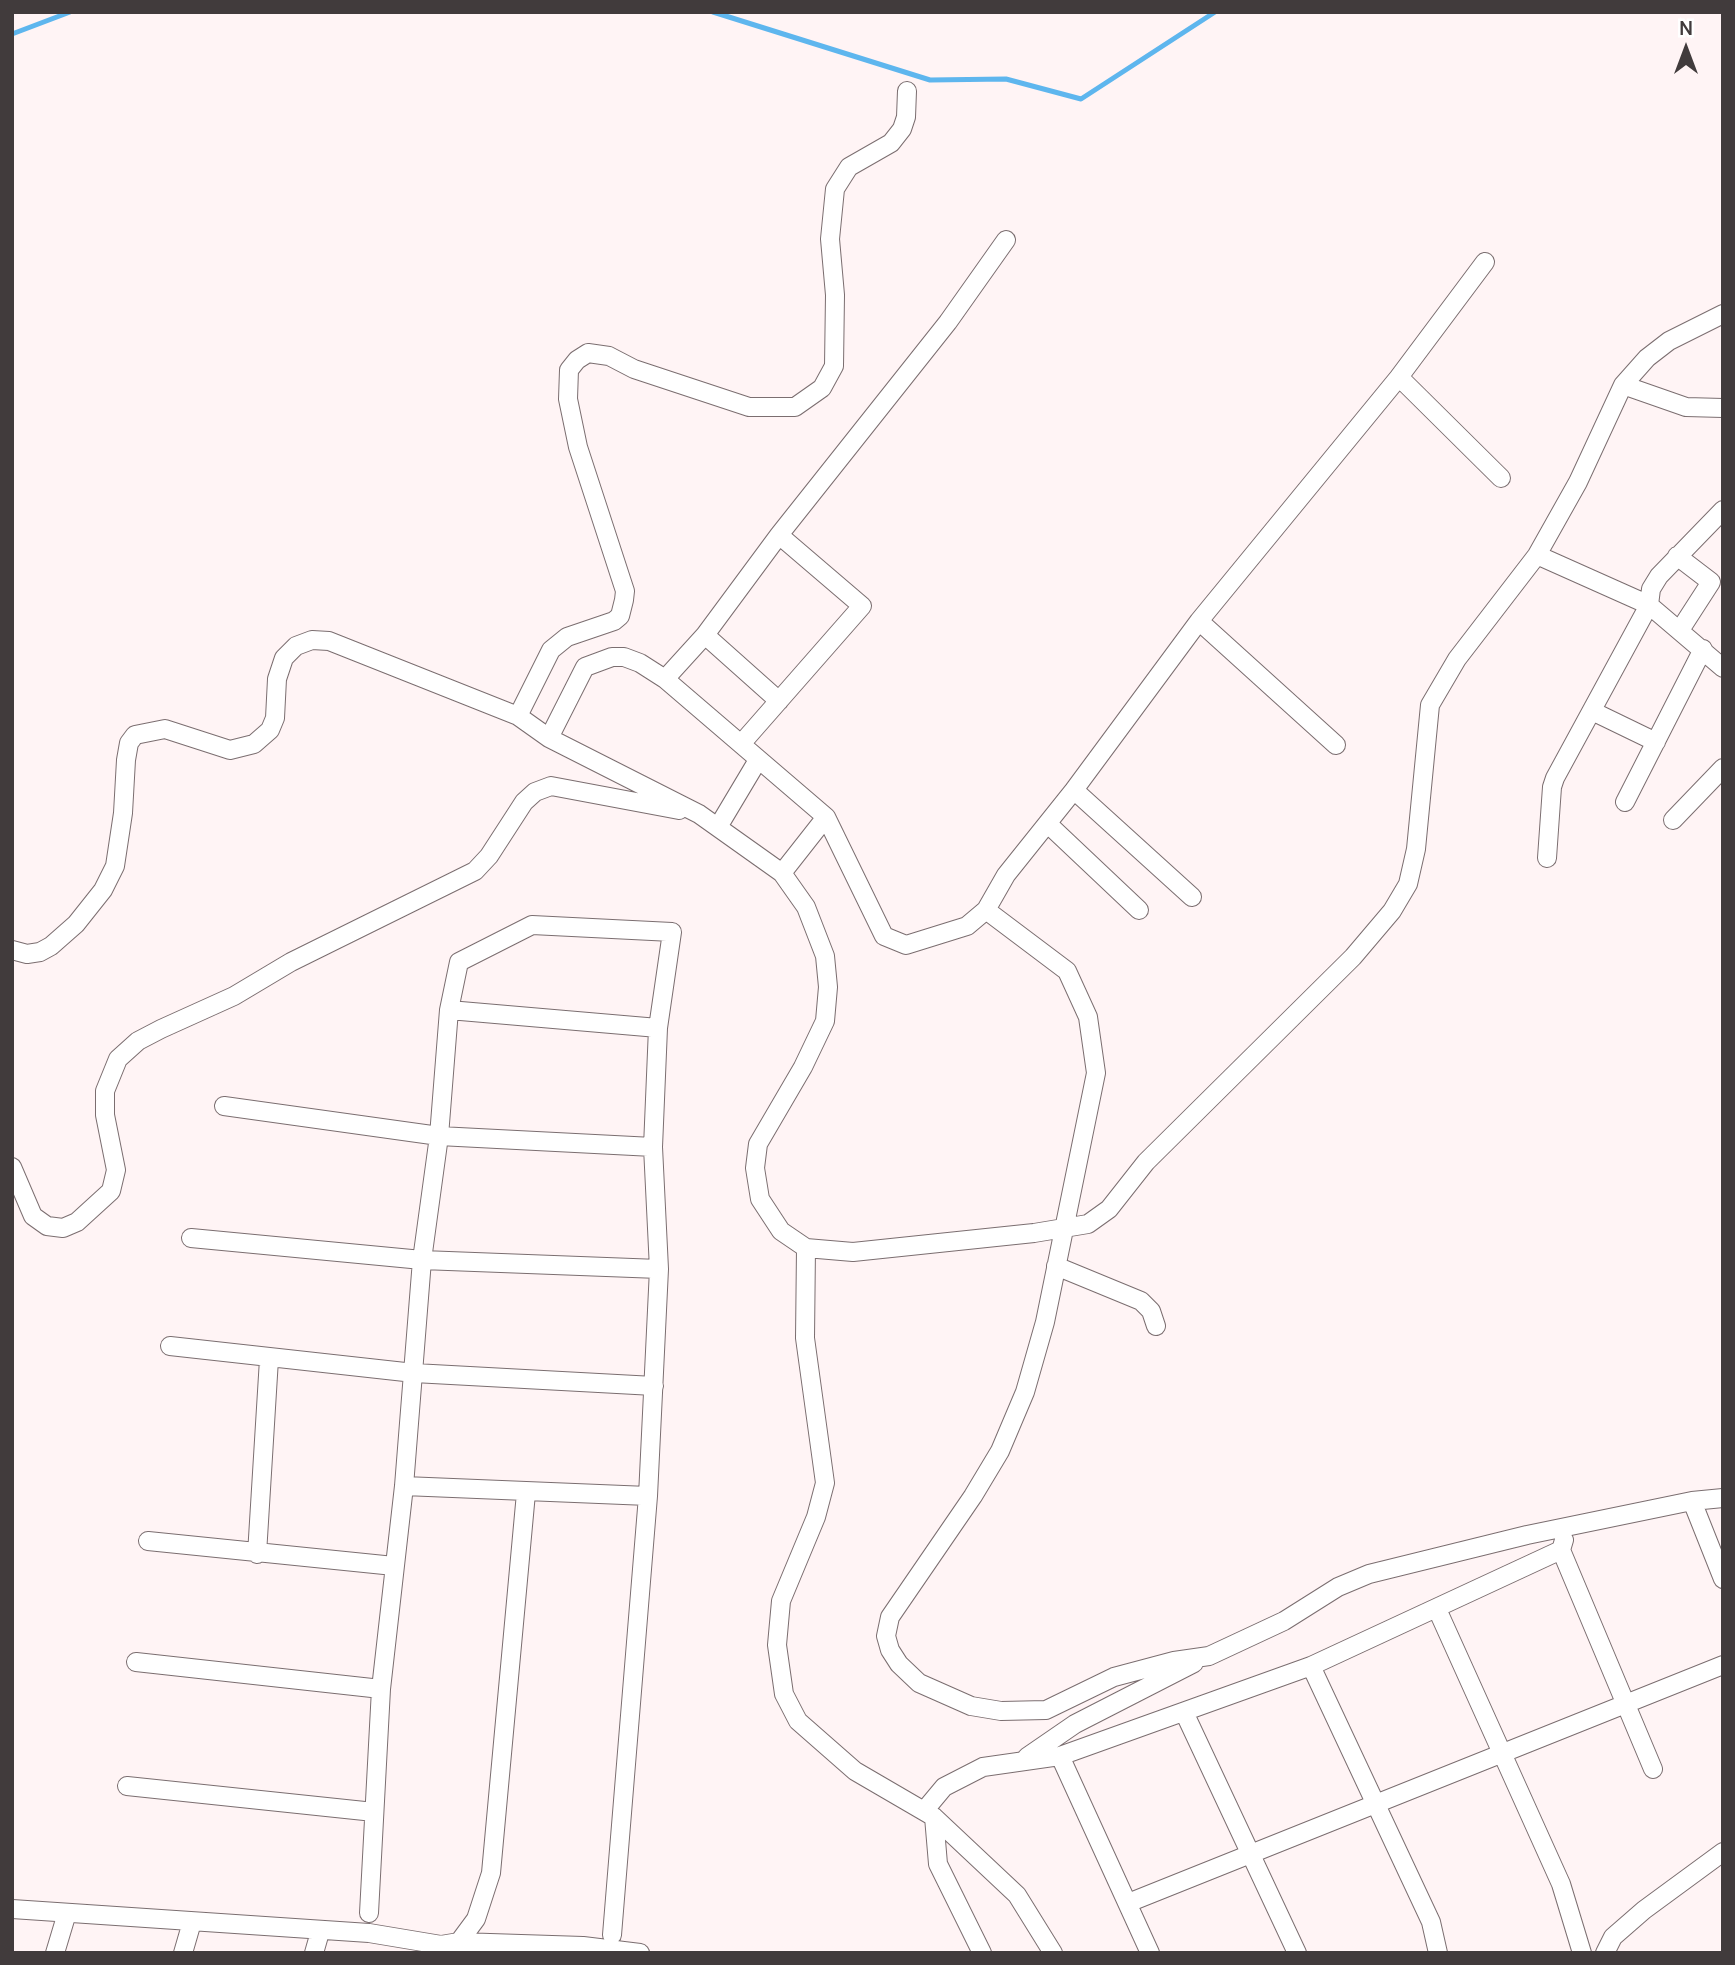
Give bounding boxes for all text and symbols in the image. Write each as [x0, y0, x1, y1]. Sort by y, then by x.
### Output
north arrow [1651, 14, 1721, 84]
text: N [1679, 15, 1693, 41]

